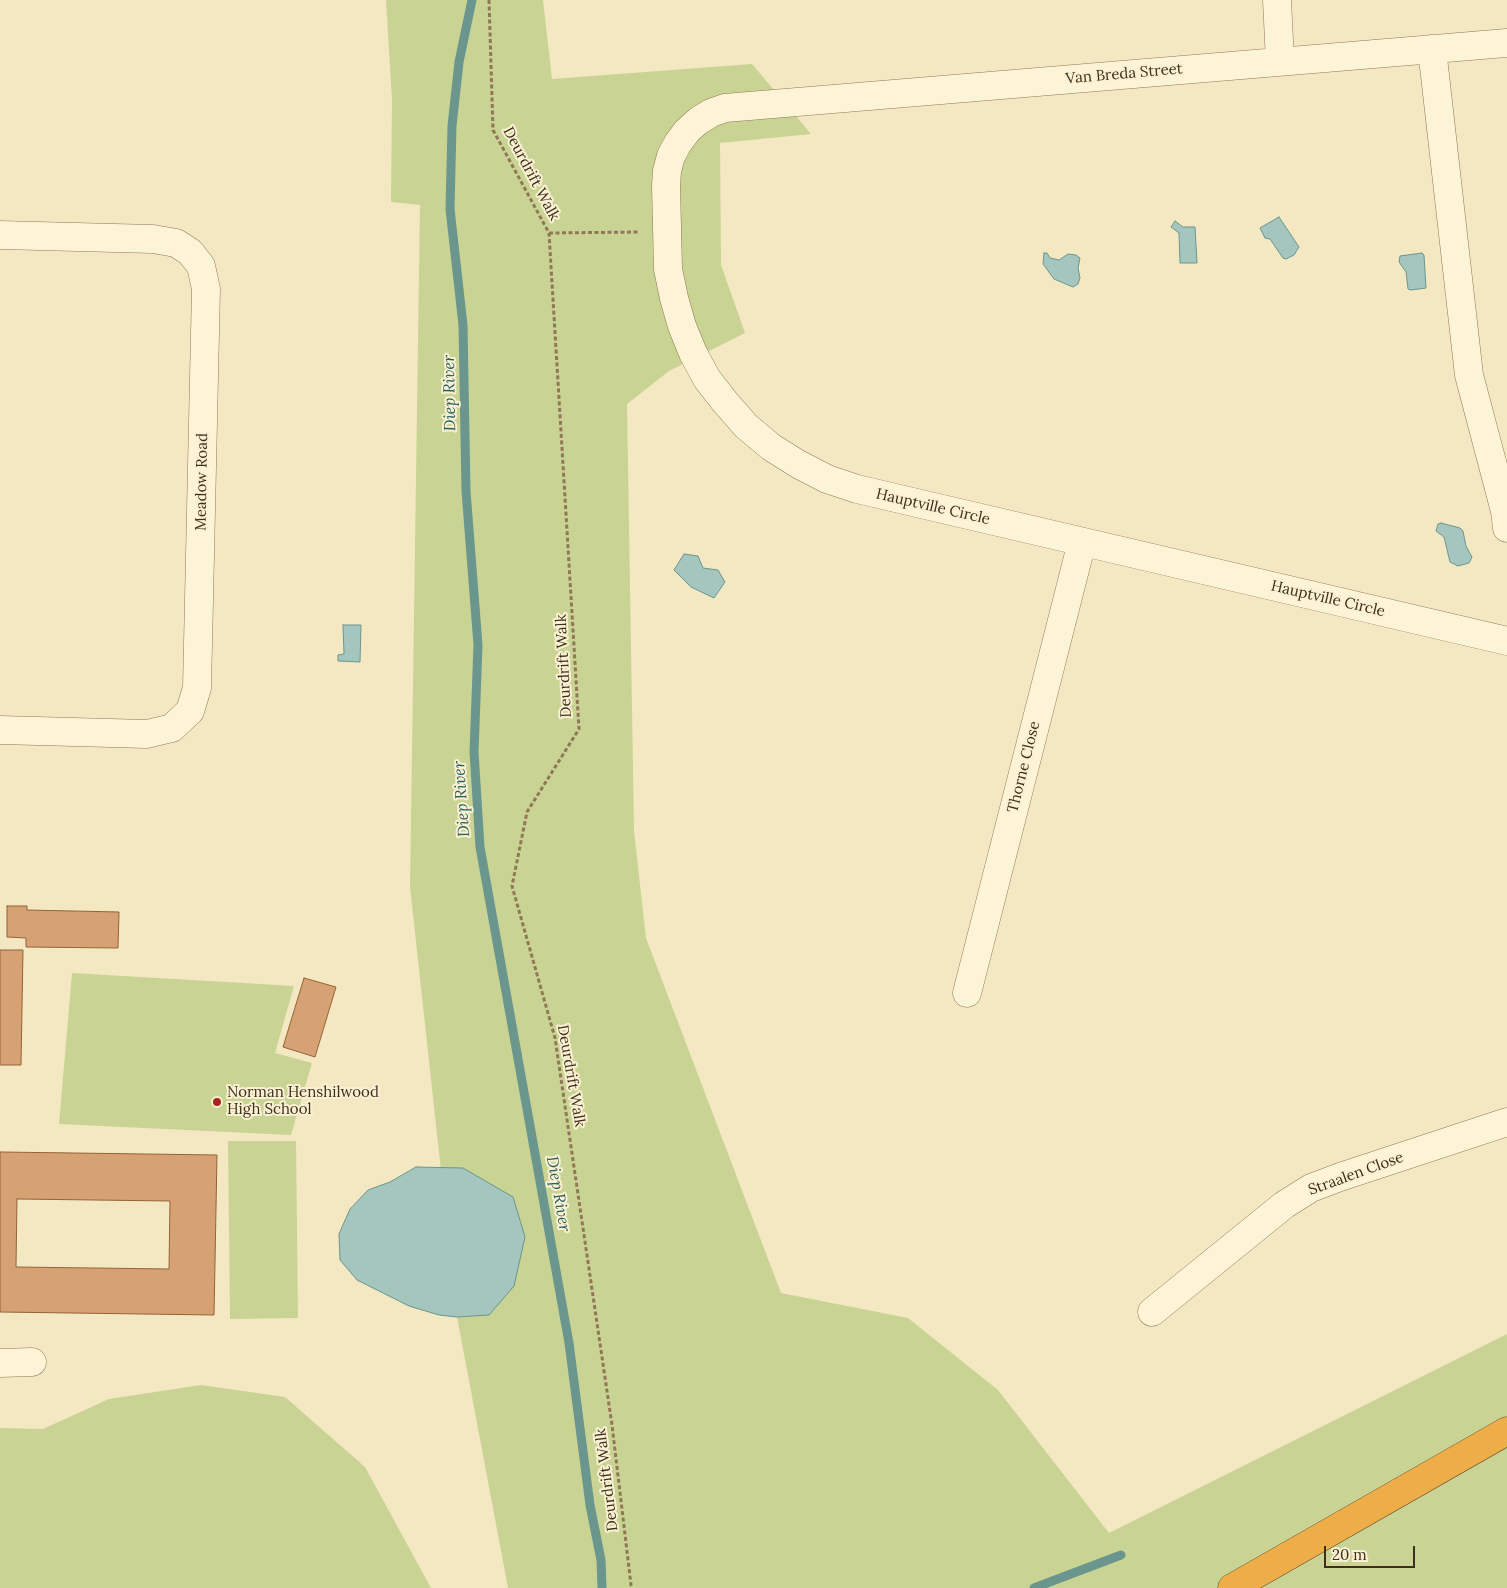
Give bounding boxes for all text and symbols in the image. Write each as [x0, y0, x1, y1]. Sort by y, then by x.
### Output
street label: Van Breda Street [1065, 60, 1183, 88]
street label: Deurdrift Walk [499, 124, 563, 224]
water label: Diep River [440, 355, 460, 431]
street label: Meadow Road [192, 433, 212, 531]
street label: Hauptville Circle [874, 485, 992, 529]
street label: Hauptville Circle [1269, 577, 1387, 621]
street label: Deurdrift Walk [552, 614, 576, 718]
street label: Thorne Close [1004, 719, 1044, 815]
water label: Diep River [450, 760, 474, 838]
street label: Deurdrift Walk [553, 1023, 589, 1129]
place label: Norman Henshilwood High School [227, 1084, 379, 1119]
marker: Norman Henshilwood High School [211, 1096, 223, 1108]
street label: Straalen Close [1306, 1148, 1406, 1200]
water label: Diep River [542, 1155, 574, 1233]
street label: Deurdrift Walk [592, 1428, 622, 1532]
scale bar [1327, 1536, 1418, 1568]
text: 20 m [1332, 1545, 1367, 1564]

